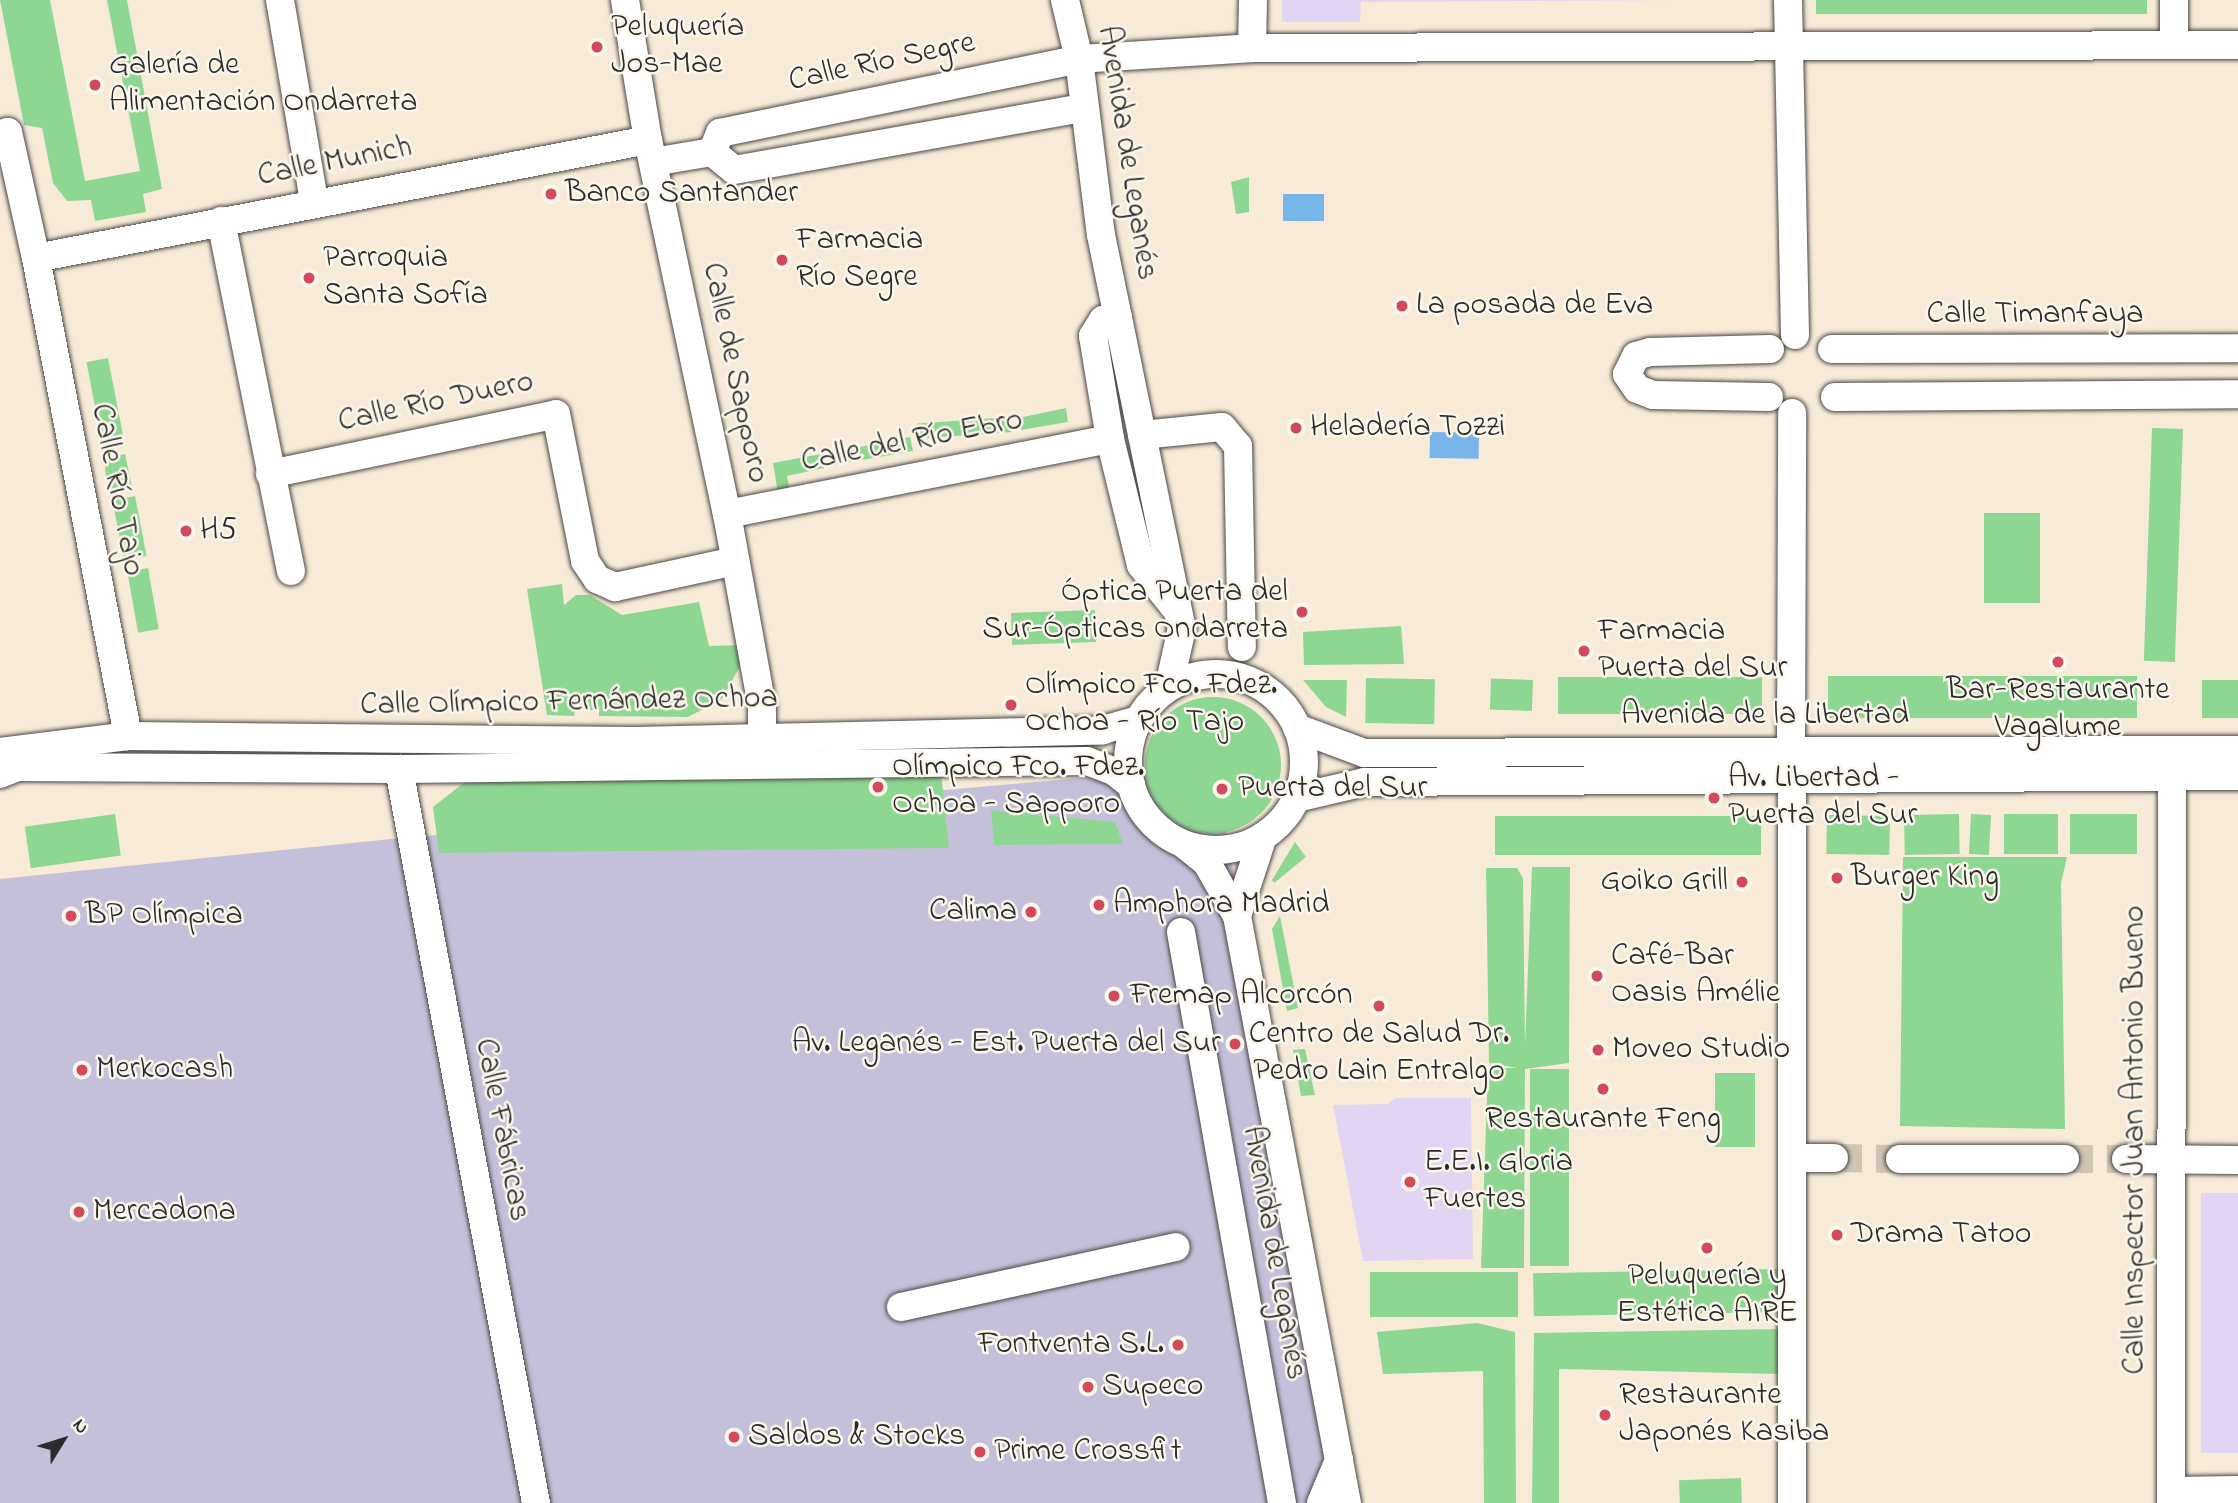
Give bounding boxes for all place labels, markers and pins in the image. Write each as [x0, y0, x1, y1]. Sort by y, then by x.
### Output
place label: Peluquería Jos-Mae [611, 10, 744, 85]
marker: Peluquería Jos-Mae [589, 39, 605, 55]
place label: Galería de Alimentación Ondarreta [109, 48, 417, 123]
marker: Galería de Alimentación Ondarreta [87, 77, 103, 93]
place label: Banco Santander [565, 175, 798, 213]
marker: Banco Santander [543, 186, 559, 202]
place label: Farmacia Río Segre [796, 223, 923, 298]
place label: Parroquia Santa Sofía [323, 241, 488, 316]
marker: Farmacia Río Segre [774, 252, 790, 268]
marker: Parroquia Santa Sofía [301, 270, 317, 286]
place label: La posada de Eva [1416, 287, 1653, 325]
marker: La posada de Eva [1394, 298, 1410, 314]
place label: Heladería Tozzi [1310, 409, 1505, 447]
marker: Heladería Tozzi [1288, 420, 1304, 436]
place label: H5 [200, 512, 237, 550]
marker: H5 [178, 523, 194, 539]
place label: Óptica Puerta del Sur-Ópticas Ondarreta [982, 575, 1288, 650]
marker: Óptica Puerta del Sur-Ópticas Ondarreta [1294, 604, 1310, 620]
place label: Farmacia Puerta del Sur [1598, 614, 1787, 689]
marker: Farmacia Puerta del Sur [1576, 643, 1592, 659]
marker: Bar-Restaurante Vagalume [2050, 654, 2066, 670]
place label: Olímpico Fco. Fdez. Ochoa - Río Tajo [1025, 668, 1277, 743]
place label: Bar-Restaurante Vagalume [1946, 673, 2170, 748]
marker: Olímpico Fco. Fdez. Ochoa - Río Tajo [1003, 697, 1019, 713]
place label: Olímpico Fco. Fdez. Ochoa - Sapporo [892, 750, 1144, 825]
place label: Av. Libertad - Puerta del Sur [1728, 761, 1917, 836]
place label: Puerta del Sur [1238, 770, 1427, 808]
marker: Olímpico Fco. Fdez. Ochoa - Sapporo [870, 779, 886, 795]
marker: Puerta del Sur [1212, 779, 1232, 799]
marker: Av. Libertad - Puerta del Sur [1706, 790, 1722, 806]
place label: Burger King [1851, 859, 1999, 897]
place label: Goiko Grill [1600, 863, 1728, 901]
marker: Burger King [1829, 870, 1845, 886]
marker: Goiko Grill [1734, 874, 1750, 890]
place label: Amphora Madrid [1113, 886, 1329, 924]
place label: Calima [929, 893, 1017, 931]
place label: BP Olímpica [85, 897, 243, 935]
marker: Amphora Madrid [1091, 897, 1107, 913]
marker: Calima [1023, 904, 1039, 920]
marker: BP Olímpica [63, 908, 79, 924]
place label: Café-Bar Oasis Amélie [1611, 939, 1780, 1014]
marker: Café-Bar Oasis Amélie [1589, 968, 1605, 984]
place label: Fremap Alcorcón [1130, 977, 1352, 1015]
marker: Fremap Alcorcón [1104, 986, 1124, 1006]
marker: Centro de Salud Dr. Pedro Lain Entralgo [1371, 998, 1387, 1014]
place label: Centro de Salud Dr. Pedro Lain Entralgo [1249, 1017, 1509, 1092]
place label: Av. Leganés - Est. Puerta del Sur [792, 1025, 1221, 1063]
place label: Moveo Studio [1612, 1031, 1790, 1069]
marker: Av. Leganés - Est. Puerta del Sur [1227, 1036, 1243, 1052]
marker: Moveo Studio [1590, 1042, 1606, 1058]
place label: Merkocash [96, 1051, 233, 1089]
marker: Merkocash [74, 1062, 90, 1078]
marker: Restaurante Feng [1595, 1081, 1611, 1097]
place label: Restaurante Feng [1485, 1101, 1721, 1139]
place label: E.E.I. Gloria Fuertes [1424, 1145, 1573, 1220]
marker: E.E.I. Gloria Fuertes [1402, 1174, 1418, 1190]
place label: Mercadona [93, 1193, 236, 1231]
marker: Mercadona [71, 1204, 87, 1220]
place label: Drama Tatoo [1851, 1216, 2031, 1254]
marker: Drama Tatoo [1829, 1227, 1845, 1243]
marker: Peluquería y Estética AIRE [1699, 1240, 1715, 1256]
place label: Peluquería y Estética AIRE [1616, 1259, 1798, 1334]
place label: Fontventa S.L. [978, 1326, 1164, 1364]
marker: Fontventa S.L. [1170, 1337, 1186, 1353]
place label: Supeco [1102, 1368, 1203, 1406]
place label: Restaurante Japonés Kasiba [1619, 1378, 1829, 1453]
marker: Supeco [1080, 1379, 1096, 1395]
marker: Restaurante Japonés Kasiba [1597, 1407, 1613, 1423]
place label: Saldos & Stocks [748, 1418, 965, 1456]
marker: Saldos & Stocks [726, 1429, 742, 1445]
place label: Prime Crossfit [994, 1433, 1182, 1471]
marker: Prime Crossfit [972, 1444, 988, 1460]

